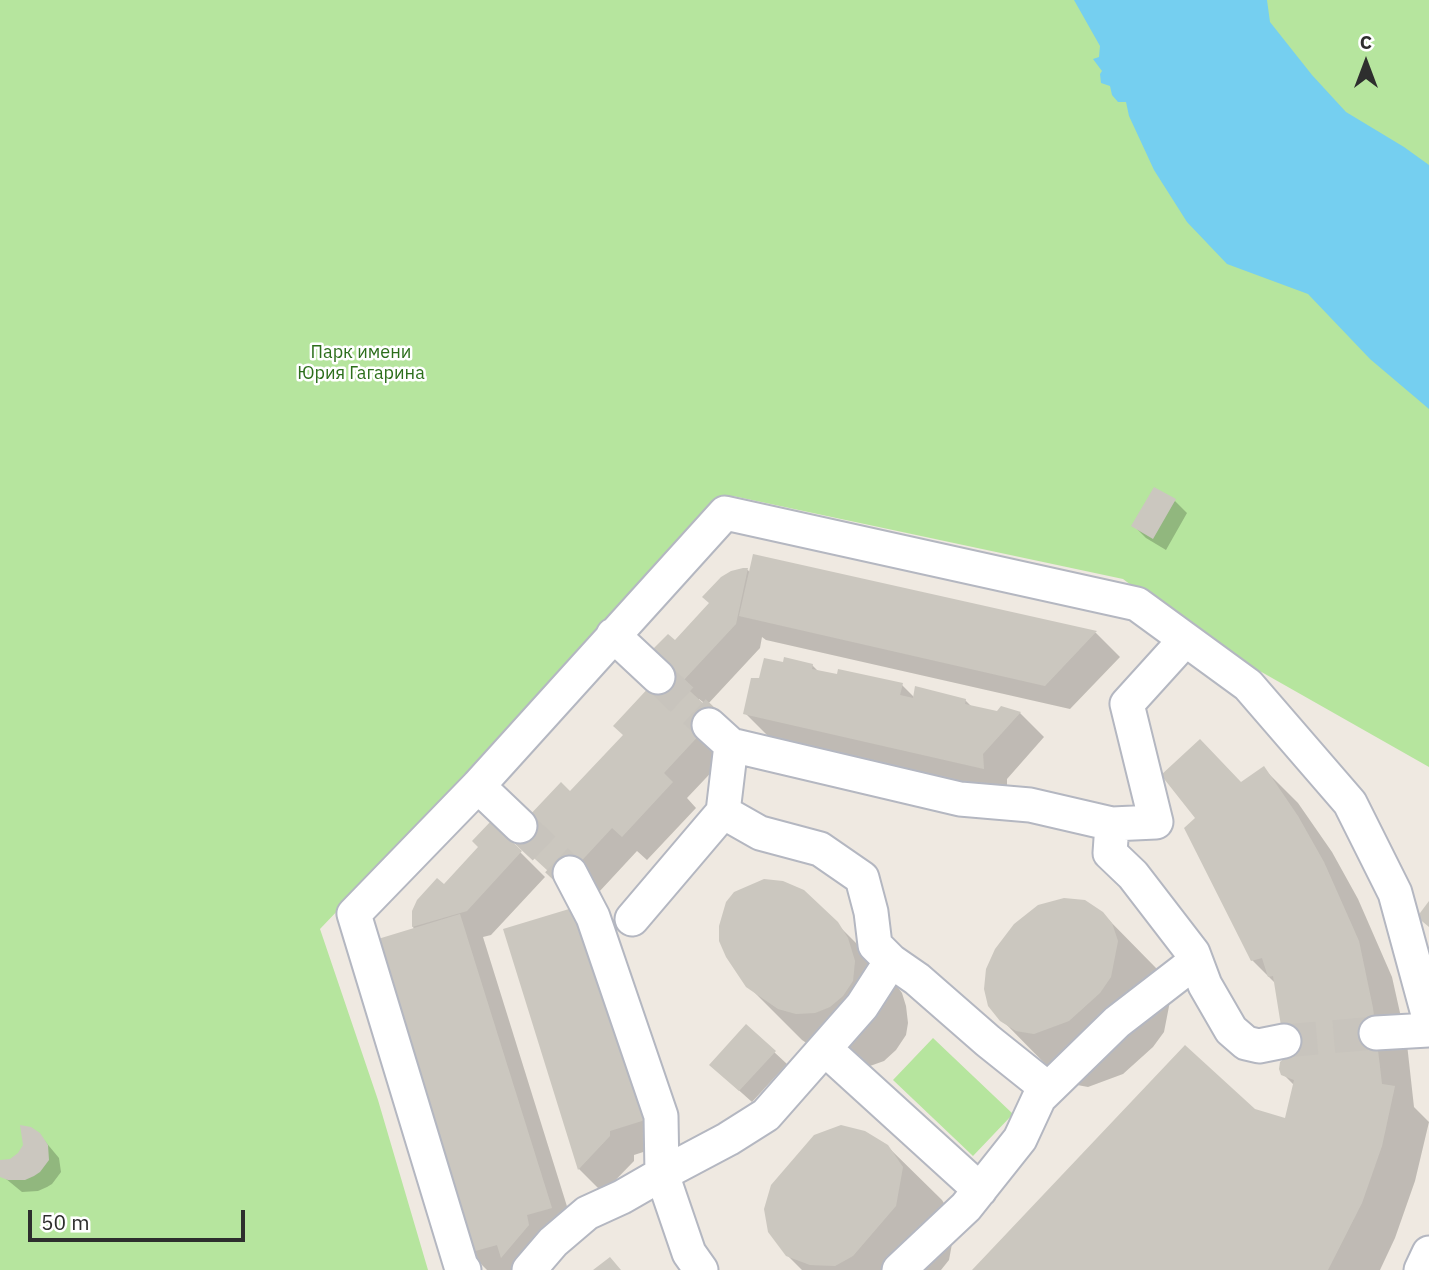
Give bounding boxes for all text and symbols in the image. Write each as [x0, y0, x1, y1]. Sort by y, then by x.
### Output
north arrow [1331, 28, 1401, 98]
text: С [1360, 30, 1372, 54]
park label: Парк имени Юрия Гагарина [297, 342, 425, 384]
scale bar [32, 1196, 248, 1240]
text: 50 m [41, 1208, 90, 1236]

